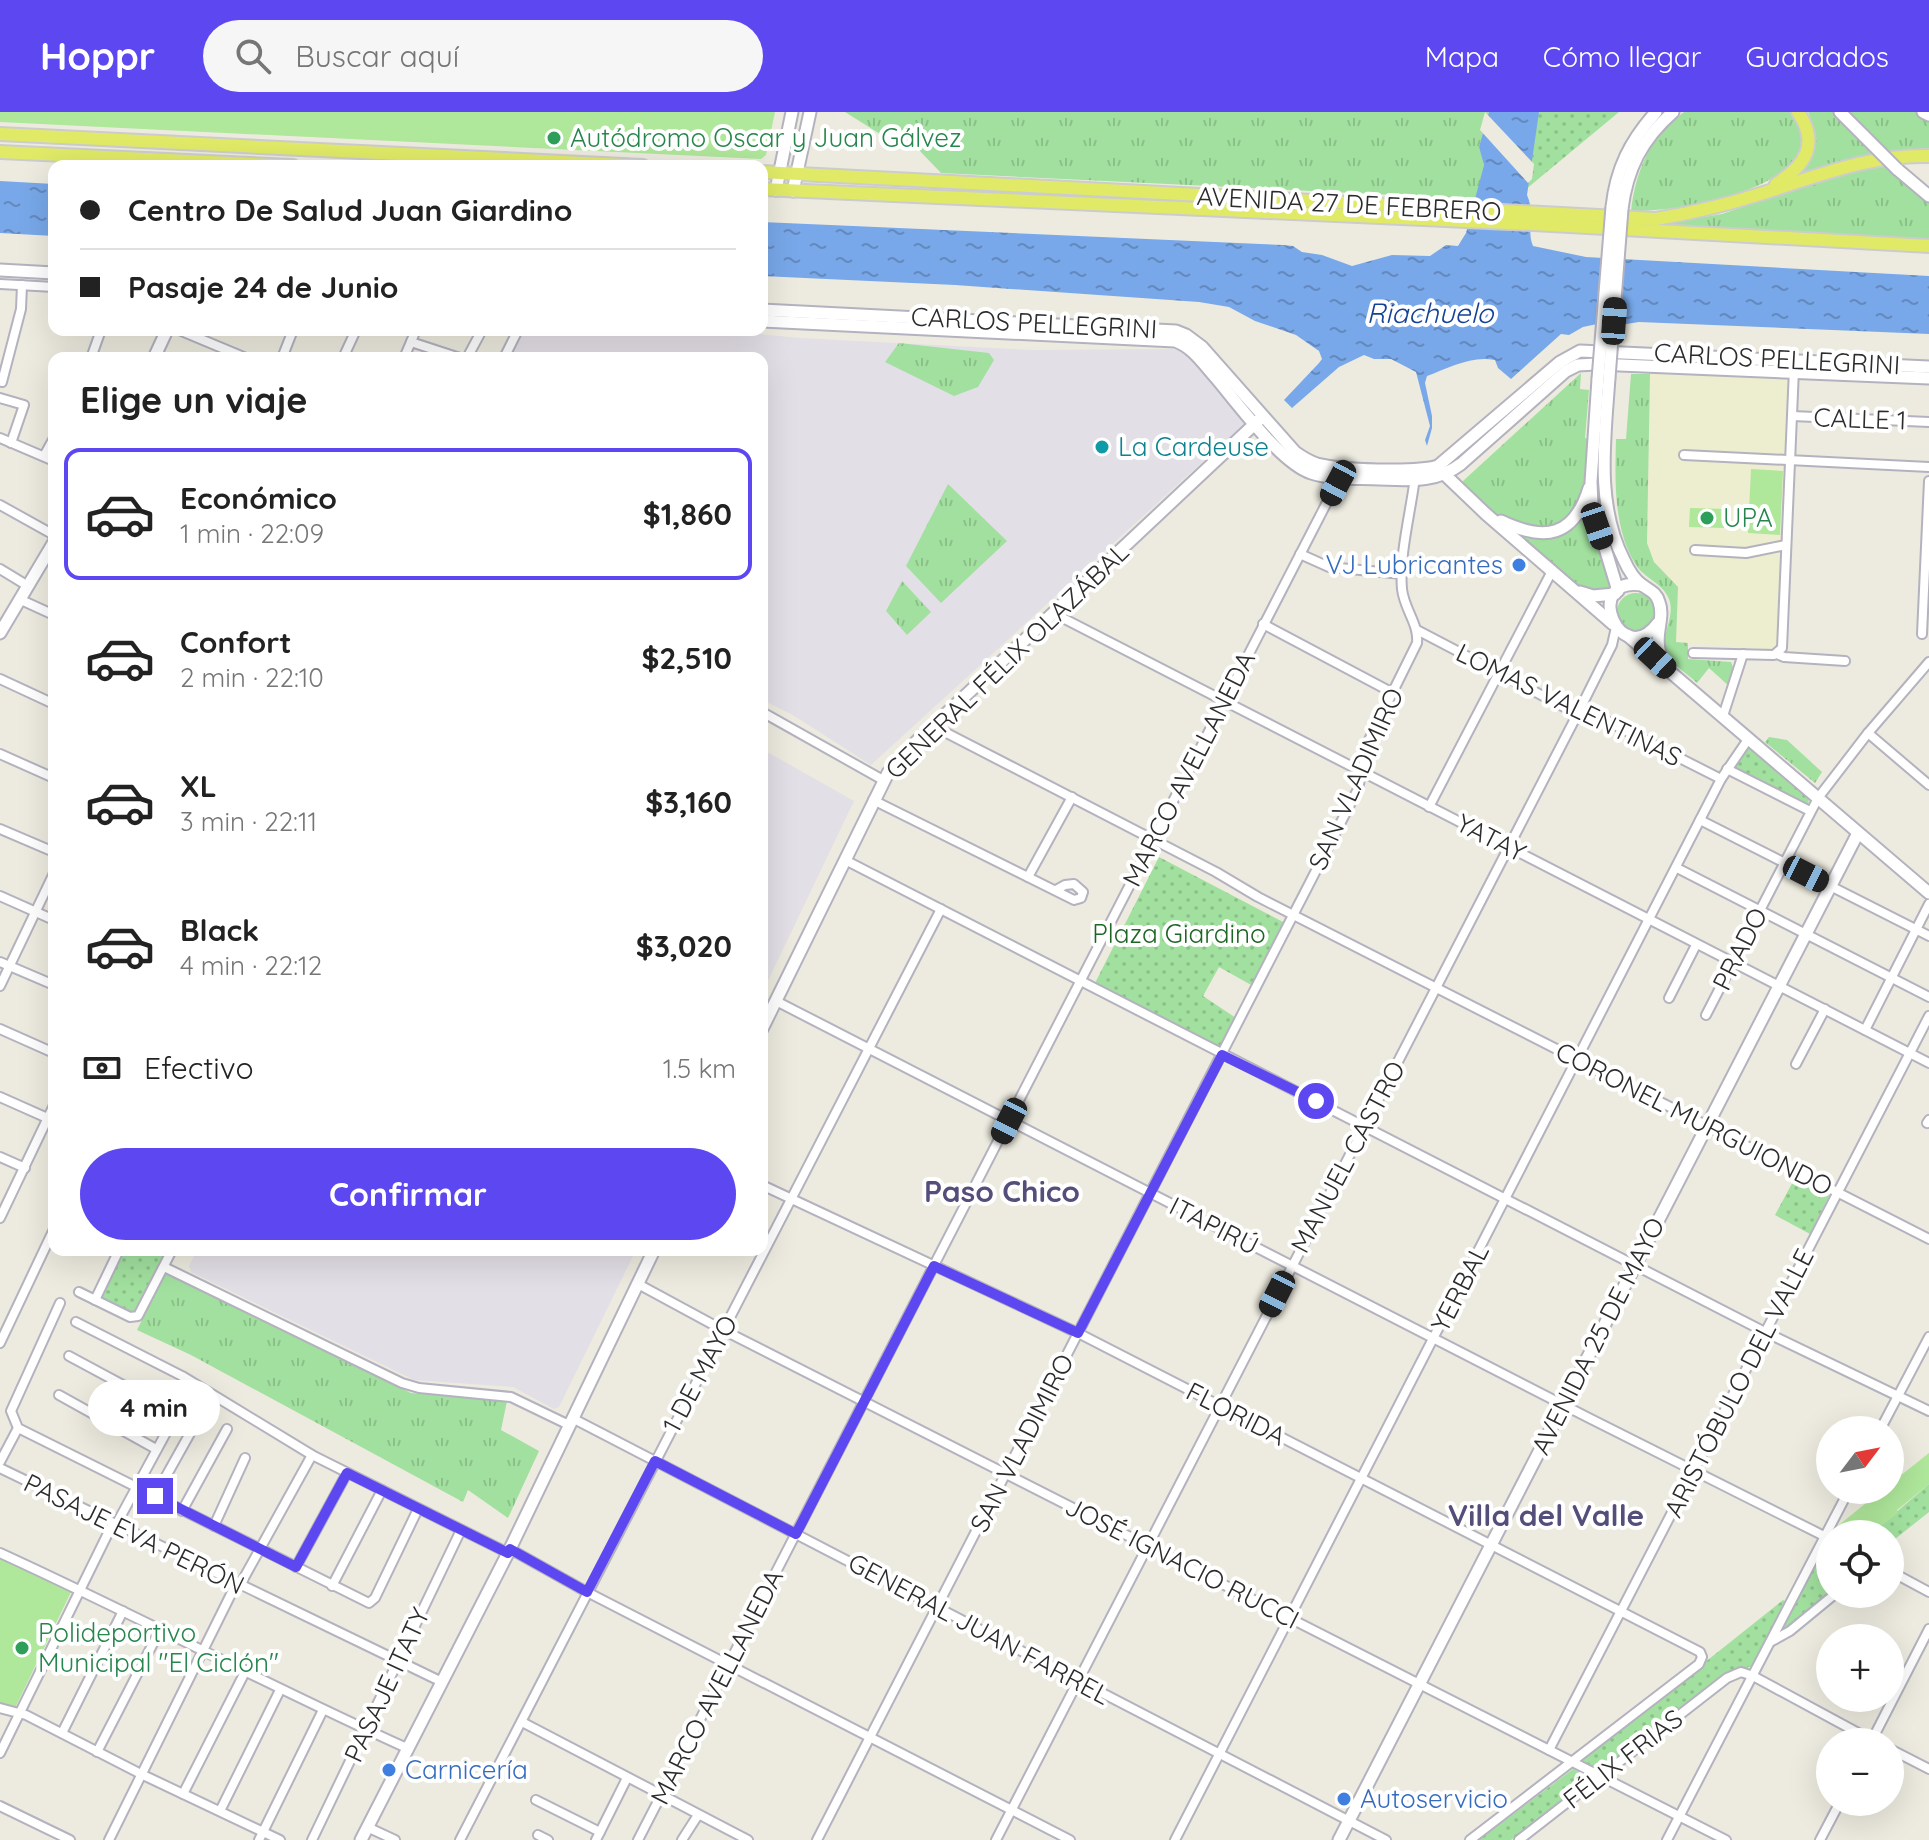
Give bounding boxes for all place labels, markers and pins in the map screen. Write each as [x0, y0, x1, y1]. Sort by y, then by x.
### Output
place label: Autódromo Oscar y Juan Gálvez [570, 121, 961, 154]
marker: Autódromo Oscar y Juan Gálvez [545, 129, 563, 147]
place label: La Cardeuse [1118, 430, 1269, 463]
marker: La Cardeuse [1093, 438, 1111, 456]
place label: UPA [1723, 501, 1773, 534]
marker: UPA [1698, 509, 1716, 527]
place label: VJ Lubricantes [1325, 548, 1503, 581]
marker: VJ Lubricantes [1510, 556, 1528, 574]
place label: Polideportivo Municipal "El Ciclón" [38, 1616, 279, 1679]
marker: Polideportivo Municipal "El Ciclón" [13, 1639, 31, 1657]
place label: Carnicería [405, 1753, 528, 1786]
marker: Carnicería [380, 1761, 398, 1779]
place label: Autoservicio [1360, 1782, 1508, 1815]
marker: Autoservicio [1335, 1790, 1353, 1808]

